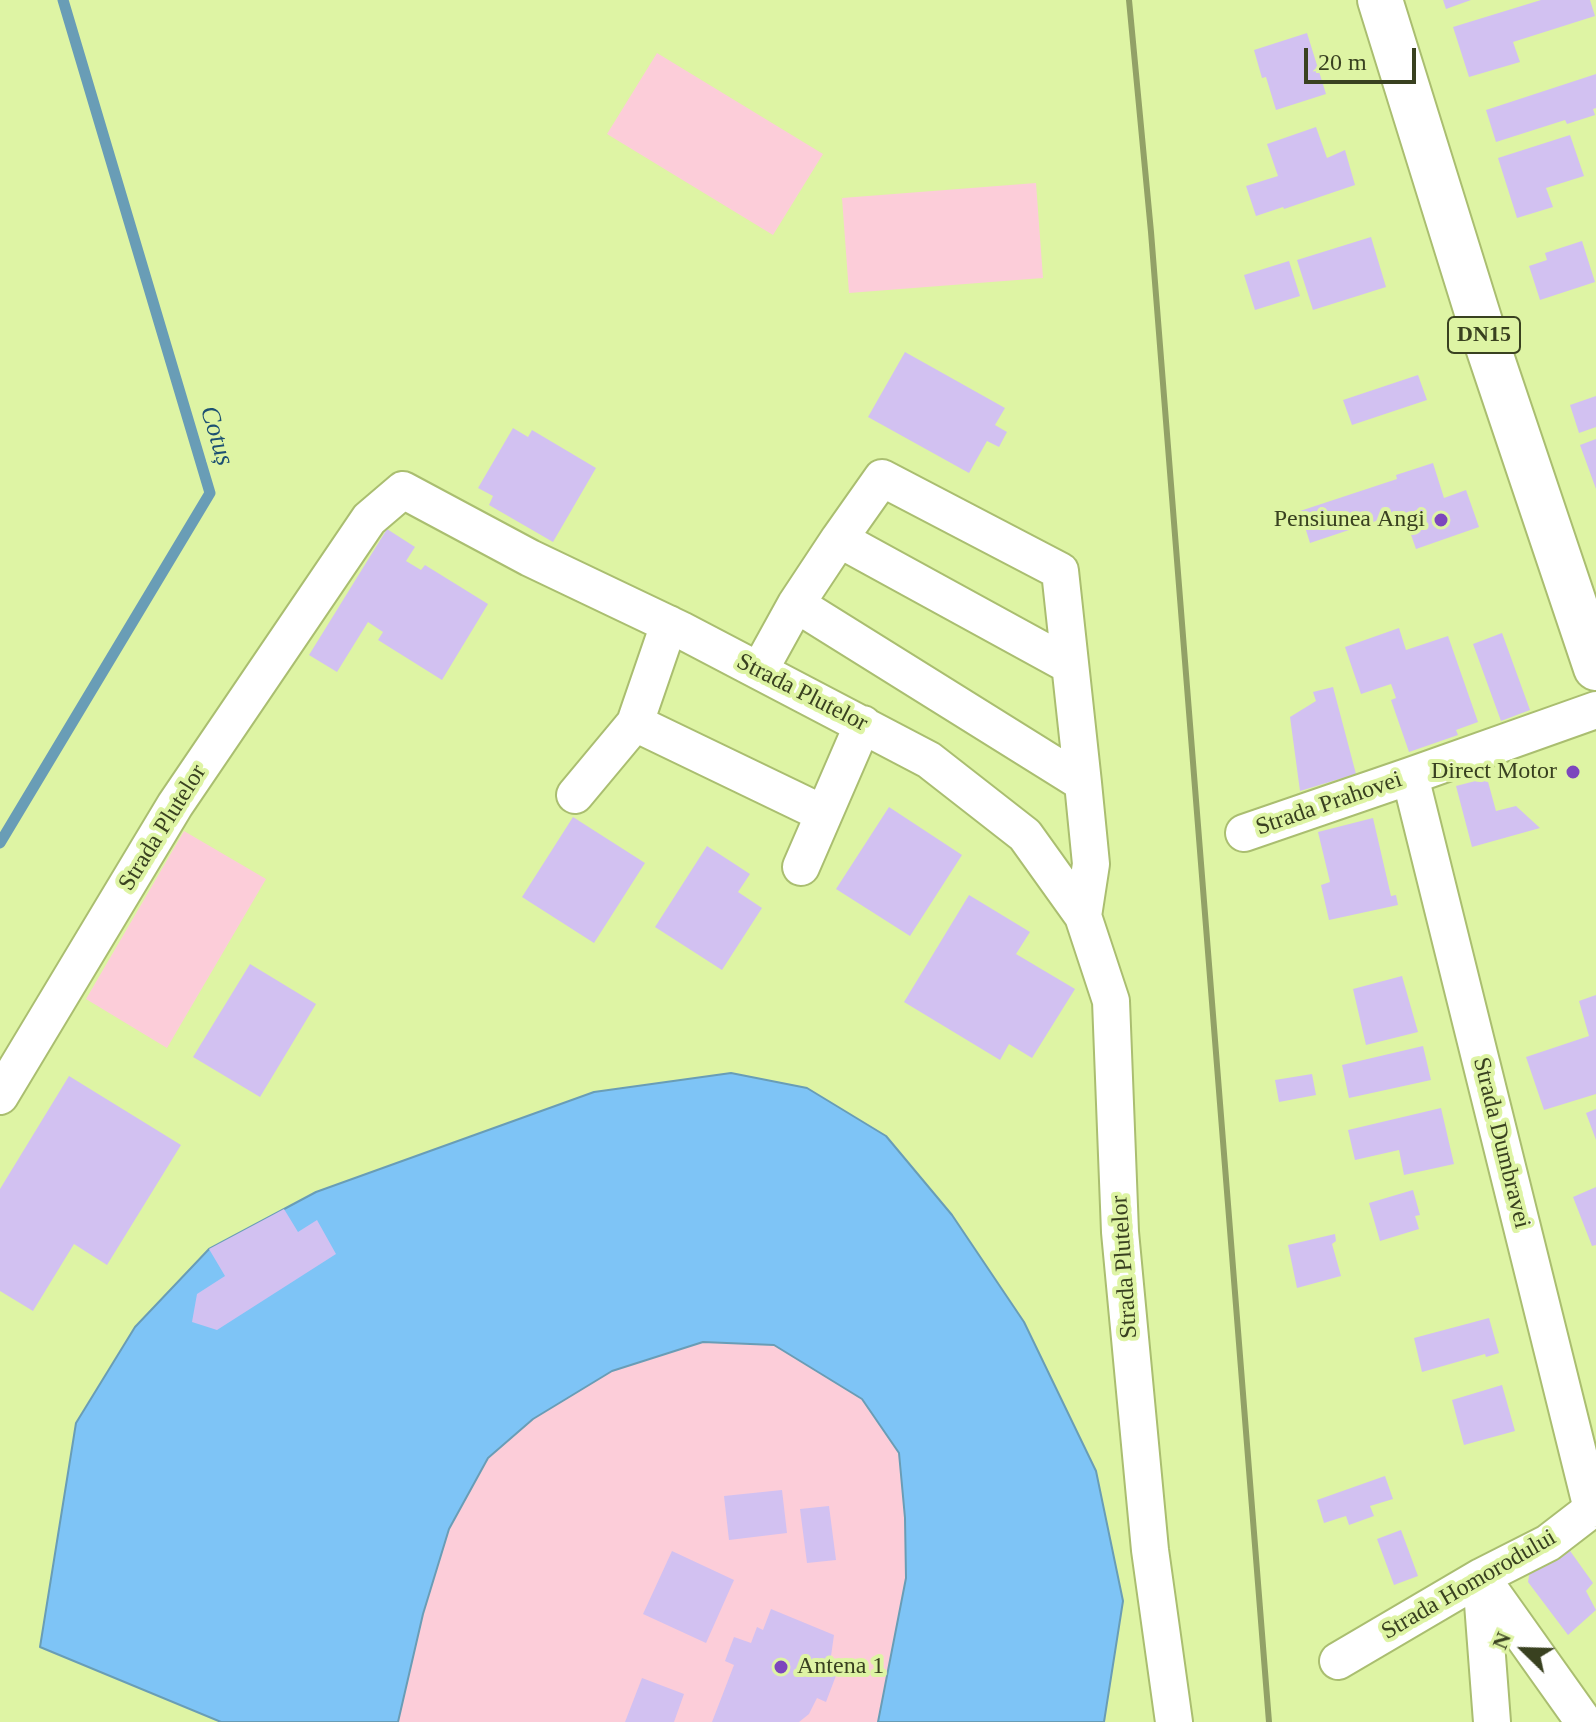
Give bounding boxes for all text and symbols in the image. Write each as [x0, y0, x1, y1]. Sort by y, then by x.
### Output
scale bar [1308, 32, 1420, 82]
text: 20 m [1318, 49, 1367, 75]
road number: DN15 [1448, 317, 1520, 353]
water label: Cotuș [192, 402, 240, 470]
place label: Pensiunea Angi [1274, 506, 1425, 534]
marker: Pensiunea Angi [1432, 511, 1450, 529]
street label: Strada Plutelor [732, 648, 872, 738]
place label: Direct Motor [1431, 758, 1557, 786]
street label: Strada Plutelor [113, 760, 213, 896]
marker: Direct Motor [1564, 763, 1582, 781]
street label: Strada Prahovei [1252, 766, 1406, 842]
street label: Strada Dumbravei [1466, 1054, 1536, 1232]
street label: Strada Plutelor [1106, 1195, 1144, 1339]
street label: Strada Homorodului [1377, 1523, 1561, 1647]
north arrow [1484, 1610, 1564, 1690]
text: N [1487, 1628, 1516, 1653]
place label: Antena 1 [797, 1653, 884, 1681]
marker: Antena 1 [772, 1658, 790, 1676]

